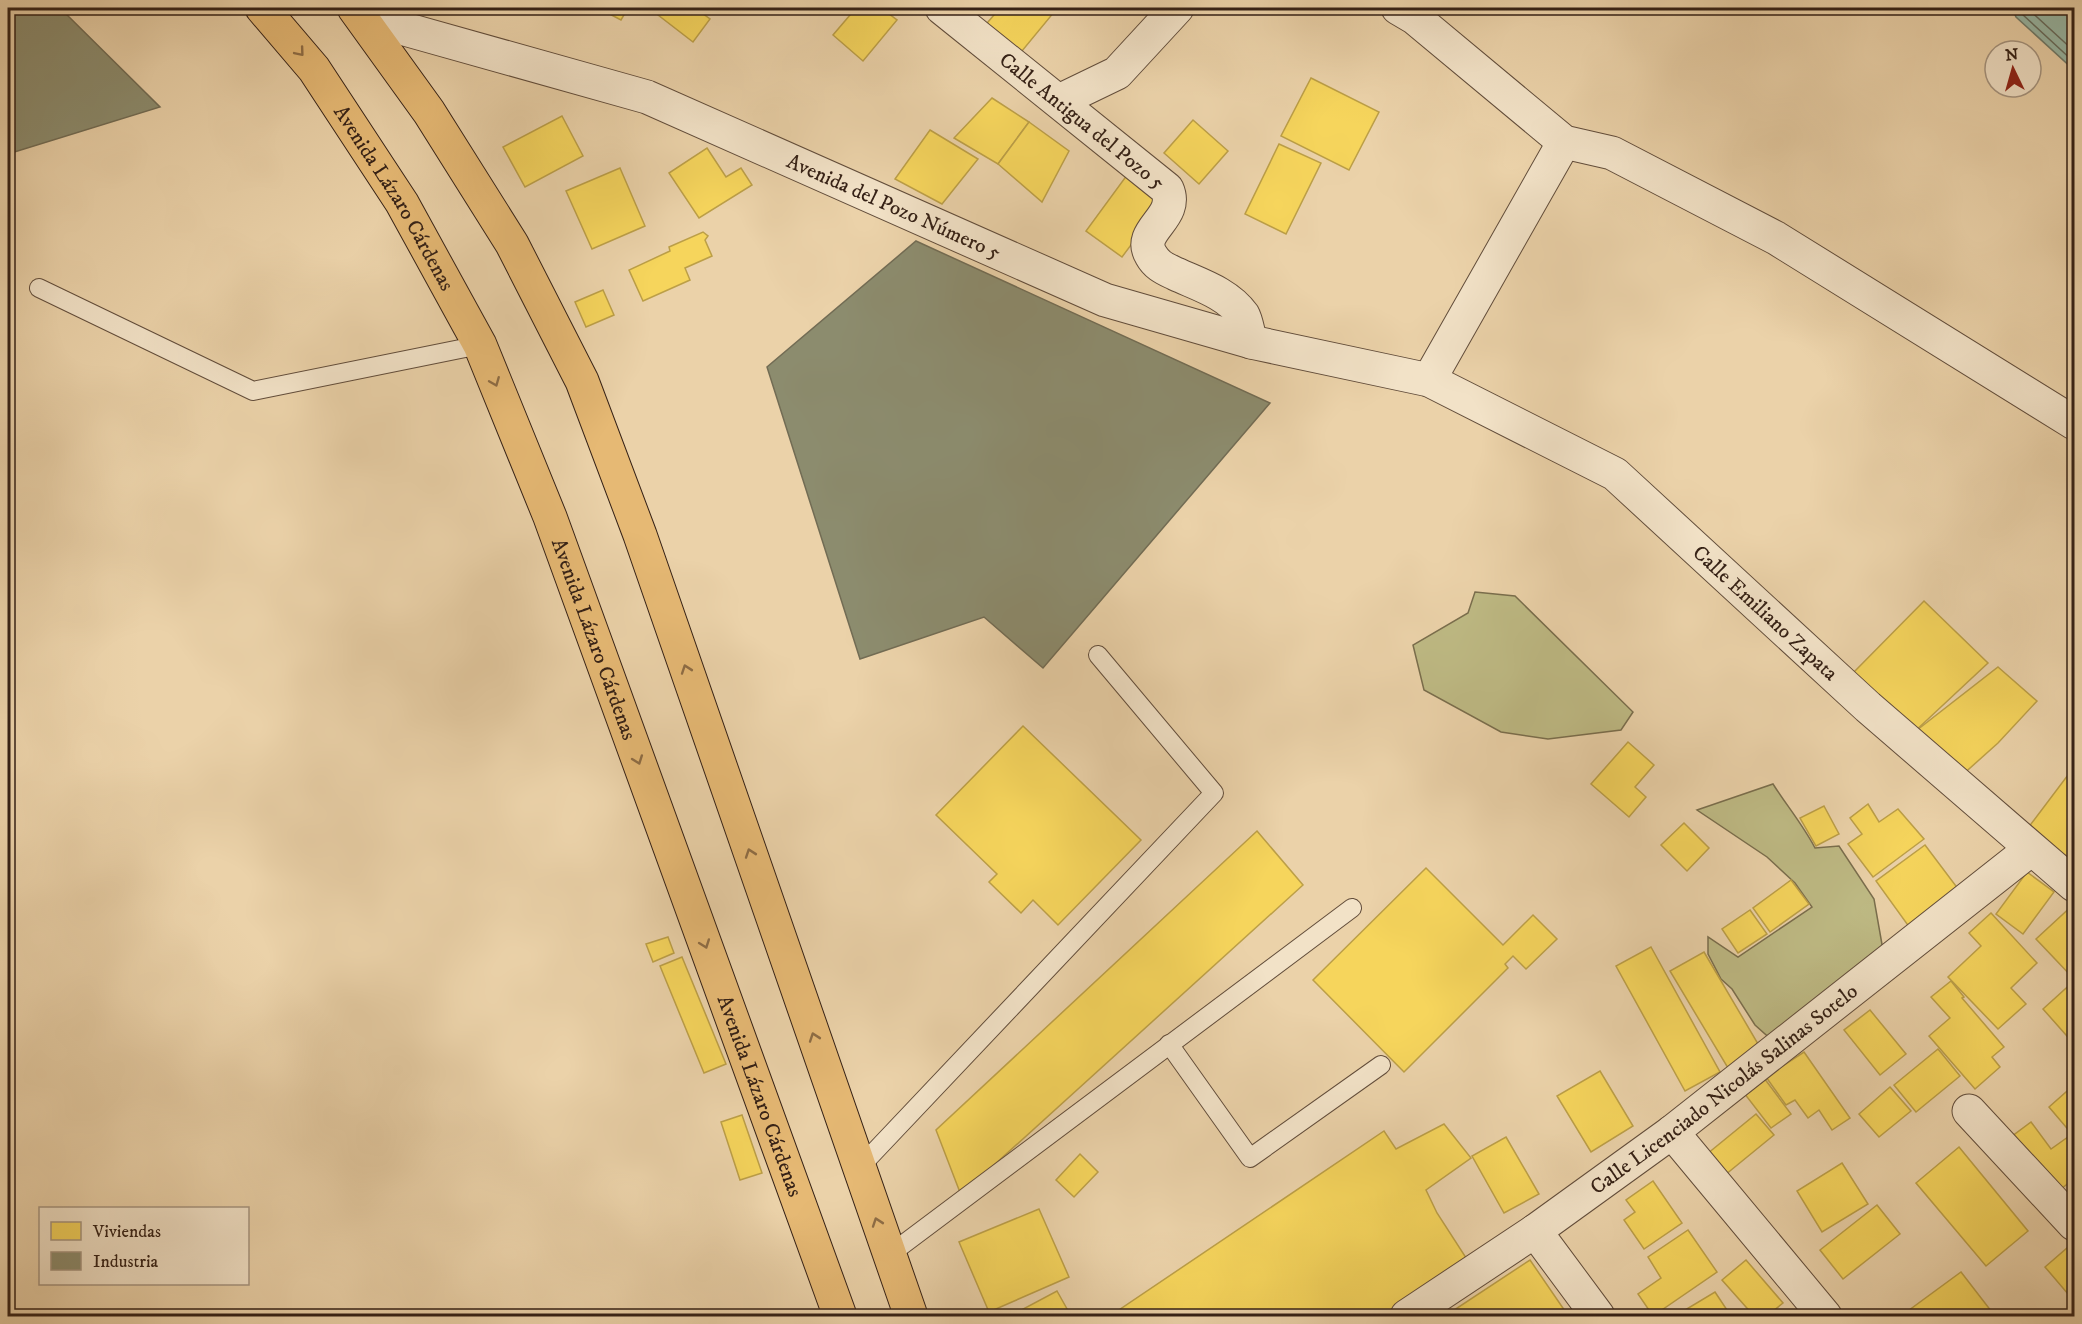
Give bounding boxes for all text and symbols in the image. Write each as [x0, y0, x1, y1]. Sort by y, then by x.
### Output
north arrow [1983, 39, 2043, 99]
one-way arrow [292, 45, 303, 56]
text: N [2004, 45, 2019, 66]
street label: Calle Antigua del Pozo 5 [994, 47, 1170, 196]
street label: Avenida Lázaro Cárdenas [327, 100, 460, 295]
street label: Avenida del Pozo Número 5 [782, 149, 1004, 266]
one-way arrow [488, 375, 500, 386]
street label: Avenida Lázaro Cárdenas [545, 535, 642, 744]
street label: Calle Emiliano Zapata [1687, 540, 1843, 687]
one-way arrow [680, 664, 693, 675]
one-way arrow [631, 754, 644, 765]
one-way arrow [744, 848, 757, 859]
one-way arrow [697, 938, 710, 949]
street label: Calle Licenciado Nicolás Salinas Sotelo [1585, 978, 1863, 1201]
street label: Avenida Lázaro Cárdenas [711, 992, 808, 1201]
one-way arrow [808, 1032, 821, 1043]
legend [39, 1207, 249, 1285]
one-way arrow [872, 1217, 885, 1228]
text: Viviendas [92, 1221, 161, 1243]
text: Industria [93, 1251, 159, 1273]

